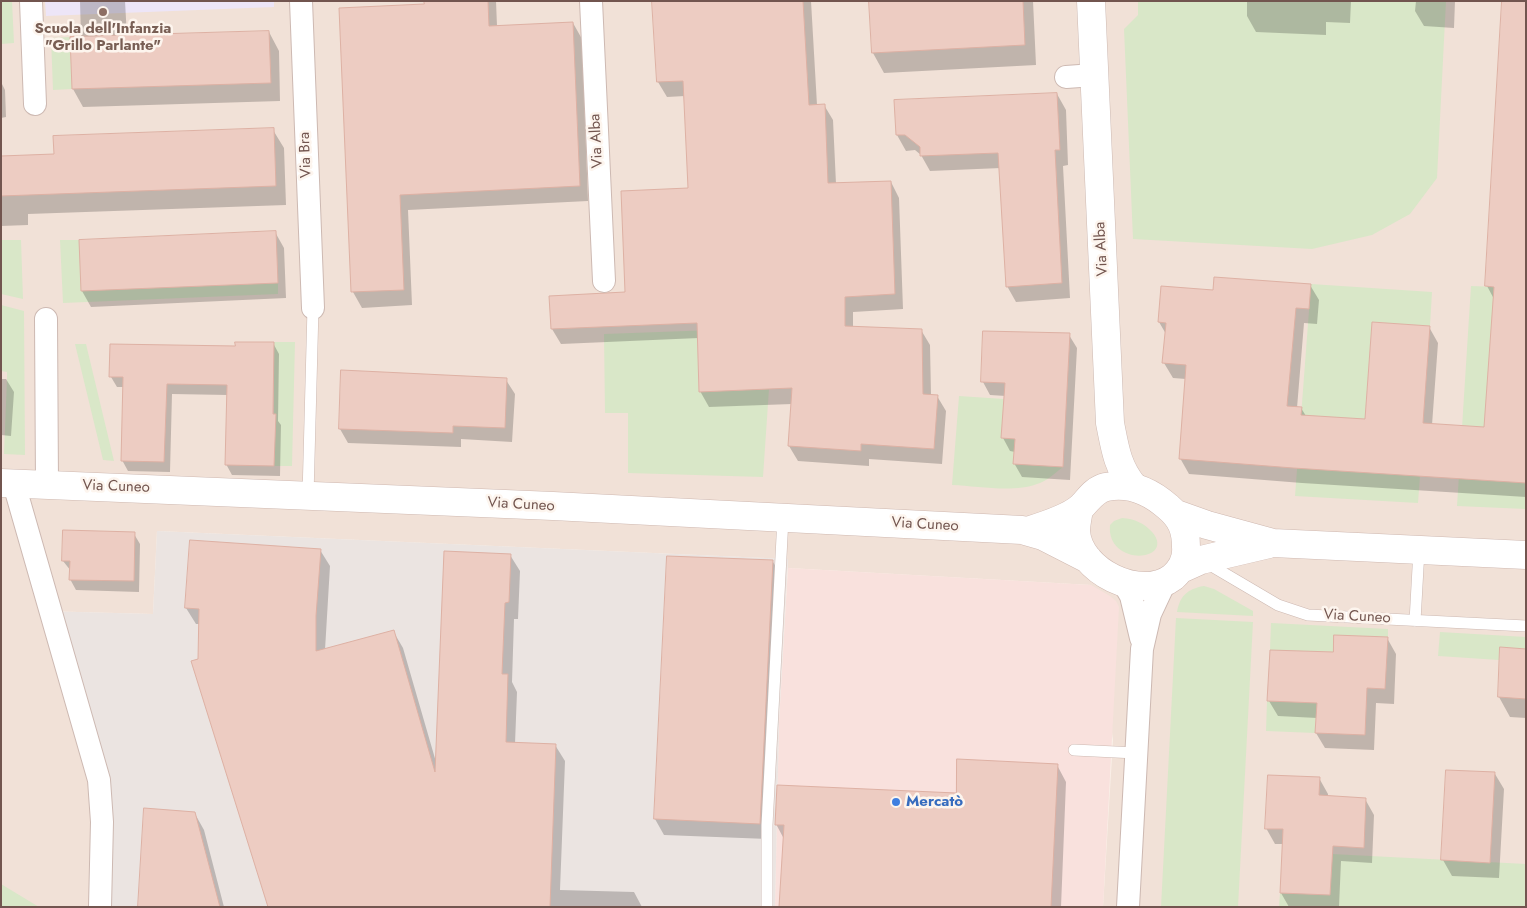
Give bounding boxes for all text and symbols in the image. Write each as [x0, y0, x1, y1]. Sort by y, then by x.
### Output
marker: Scuola dell'Infanzia "Grillo Parlante" [97, 6, 109, 18]
place label: Scuola dell'Infanzia "Grillo Parlante" [35, 20, 171, 55]
street label: Via Alba [587, 113, 607, 169]
street label: Via Bra [296, 132, 316, 178]
street label: Via Alba [1092, 221, 1112, 277]
street label: Via Cuneo [82, 477, 150, 497]
street label: Via Cuneo [487, 494, 555, 516]
street label: Via Cuneo [891, 514, 959, 536]
street label: Via Cuneo [1323, 606, 1391, 628]
place label: Mercatò [906, 793, 963, 811]
marker: Mercatò [890, 796, 902, 808]

